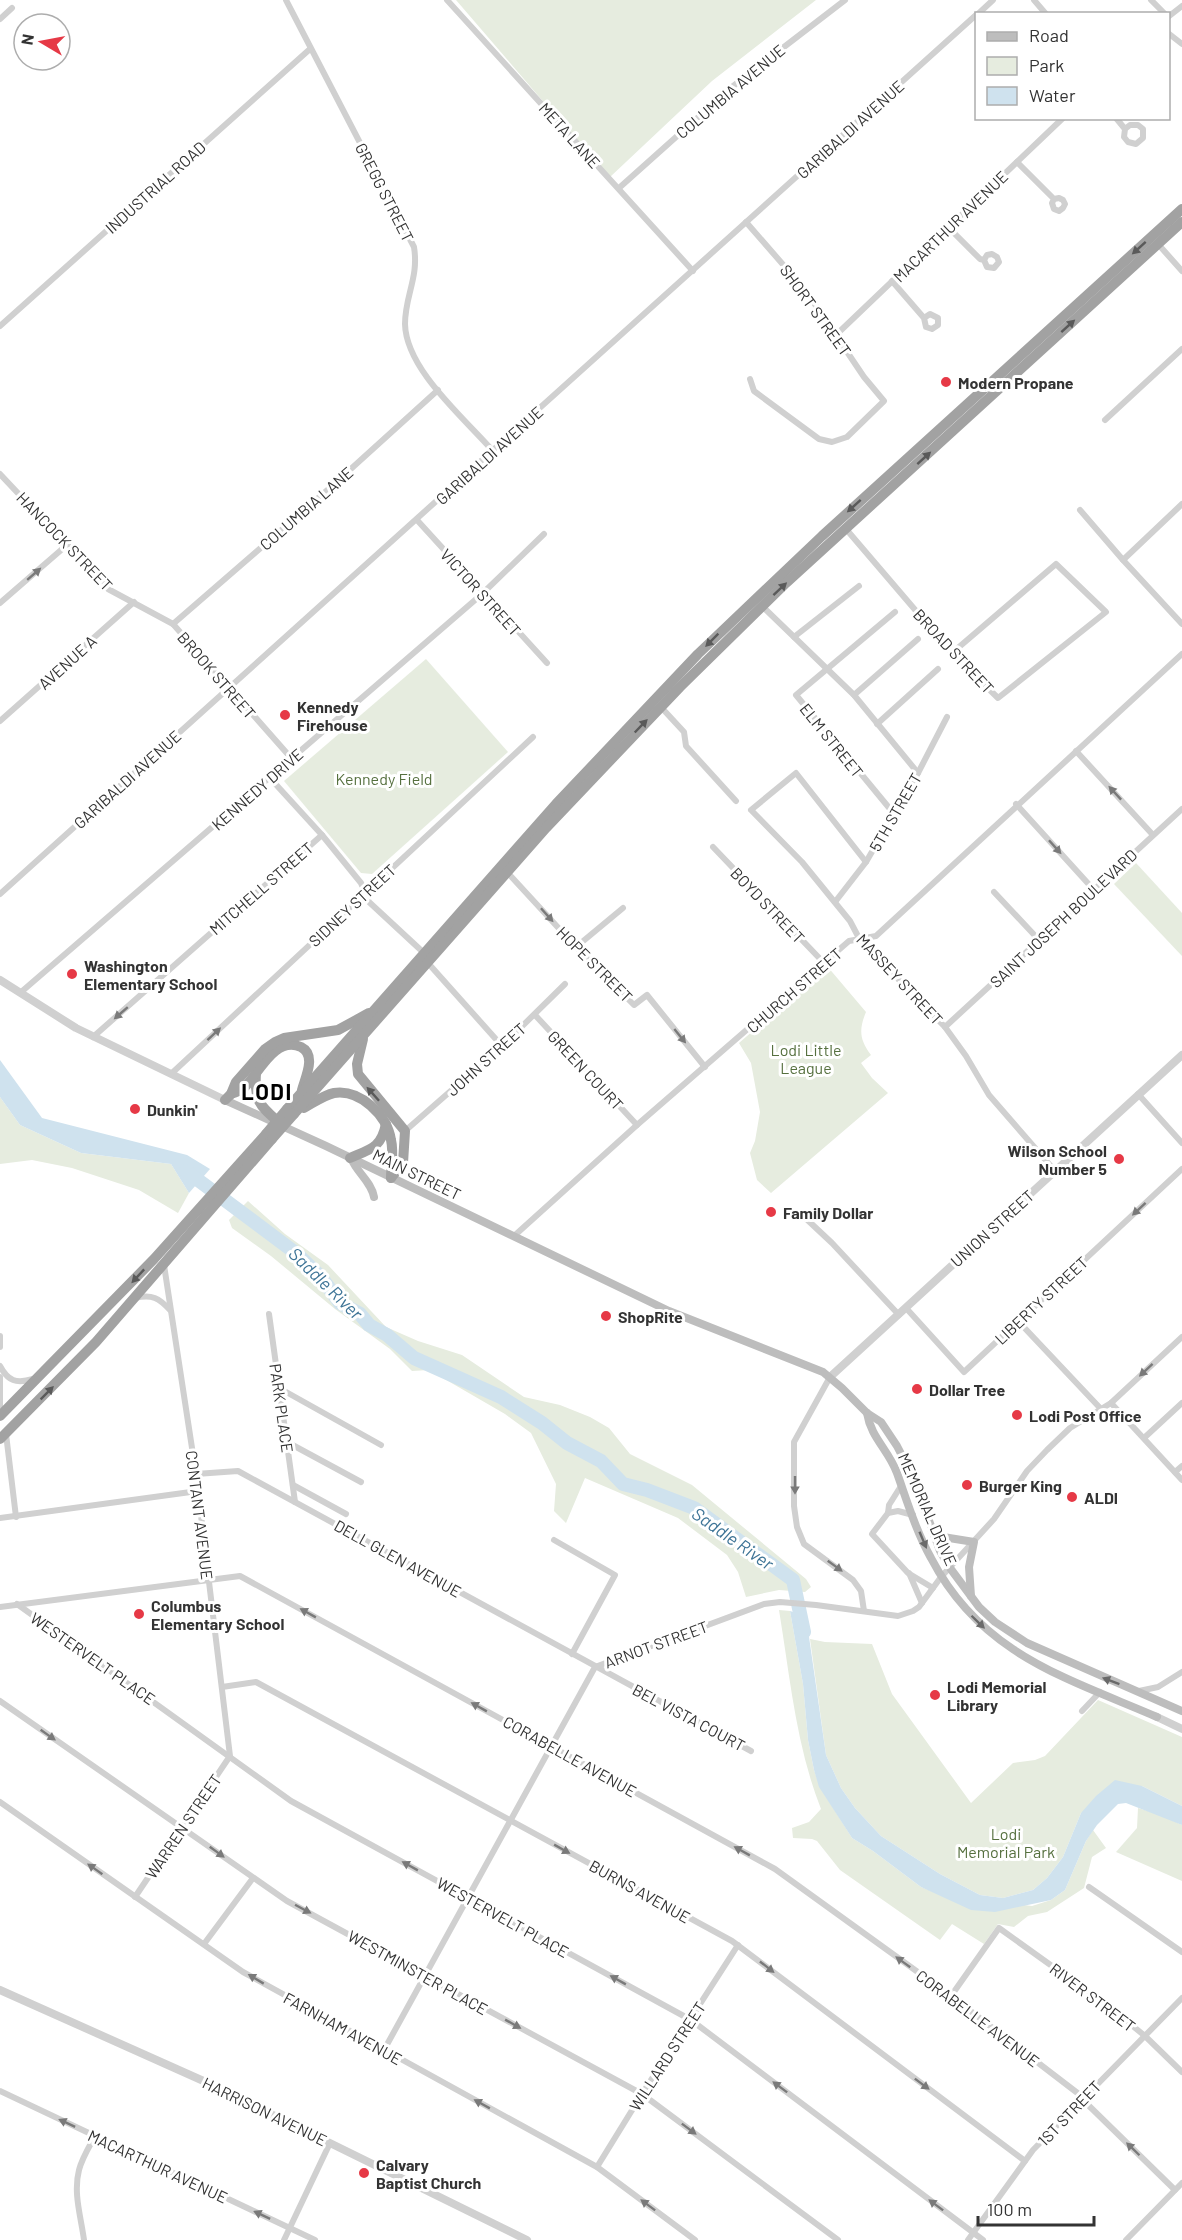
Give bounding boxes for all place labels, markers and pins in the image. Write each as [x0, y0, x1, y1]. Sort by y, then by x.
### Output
place label: Modern Propane [958, 373, 1074, 392]
marker: Modern Propane [939, 375, 953, 389]
place label: Kennedy Firehouse [297, 697, 368, 734]
marker: Kennedy Firehouse [278, 708, 292, 722]
place label: Washington Elementary School [84, 956, 218, 993]
marker: Washington Elementary School [65, 967, 79, 981]
place label: Dunkin' [147, 1100, 198, 1119]
marker: Dunkin' [128, 1102, 142, 1116]
place label: Wilson School Number 5 [1008, 1141, 1107, 1178]
marker: Wilson School Number 5 [1112, 1152, 1126, 1166]
place label: Family Dollar [783, 1203, 873, 1222]
marker: Family Dollar [764, 1205, 778, 1219]
place label: ShopRite [618, 1307, 683, 1326]
marker: ShopRite [599, 1309, 613, 1323]
place label: Dollar Tree [929, 1380, 1005, 1399]
marker: Dollar Tree [910, 1382, 924, 1396]
place label: Lodi Post Office [1029, 1406, 1142, 1425]
marker: Lodi Post Office [1010, 1408, 1024, 1422]
place label: Burger King [979, 1476, 1062, 1495]
marker: Burger King [960, 1478, 974, 1492]
place label: ALDI [1084, 1488, 1118, 1507]
marker: ALDI [1065, 1490, 1079, 1504]
place label: Columbus Elementary School [151, 1596, 285, 1633]
marker: Columbus Elementary School [132, 1607, 146, 1621]
place label: Lodi Memorial Library [947, 1677, 1046, 1714]
marker: Lodi Memorial Library [928, 1688, 942, 1702]
place label: Calvary Baptist Church [376, 2155, 481, 2192]
marker: Calvary Baptist Church [357, 2166, 371, 2180]

